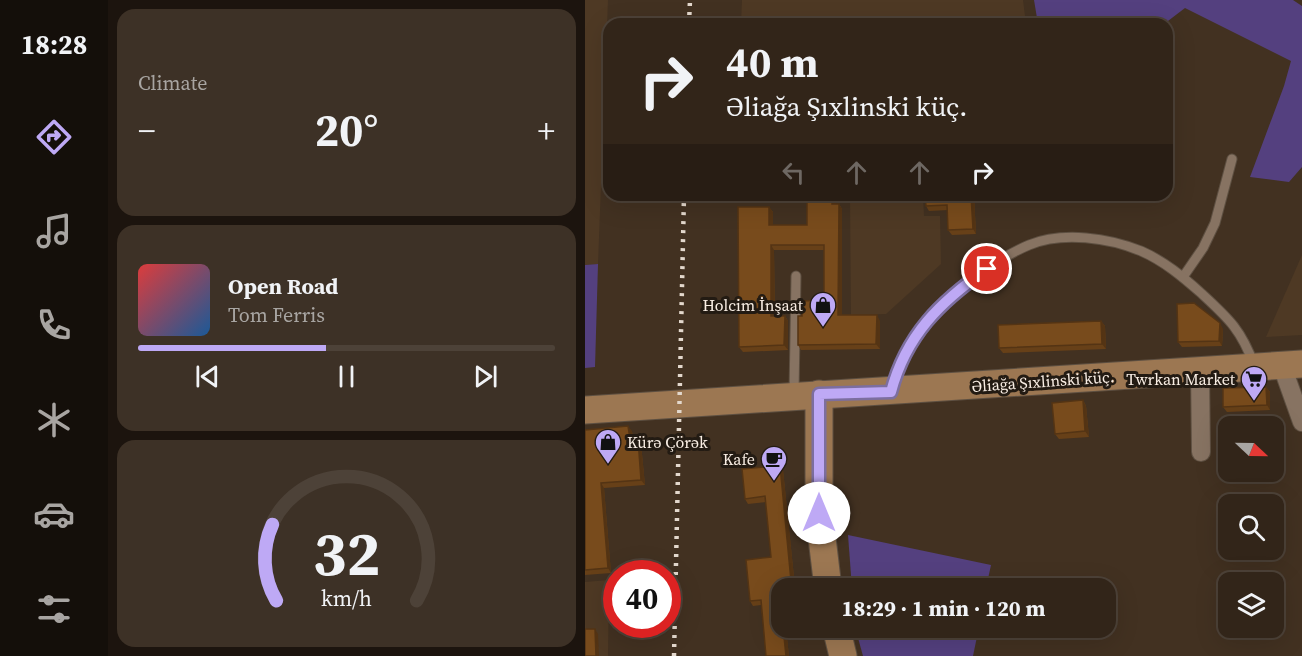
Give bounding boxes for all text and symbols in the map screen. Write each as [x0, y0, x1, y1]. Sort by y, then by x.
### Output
text: 18:28 [21, 26, 87, 63]
text: 40 m [726, 33, 819, 91]
icon: right [627, 42, 705, 120]
text: Climate [138, 69, 207, 97]
text: Əliağa Şıxlinski küç. [726, 88, 967, 125]
text: 20° [315, 99, 378, 161]
text: − [138, 108, 156, 153]
text: + [537, 108, 555, 153]
icon: directions [33, 116, 75, 158]
icon: left [777, 156, 810, 189]
icon: ahead [840, 156, 873, 189]
icon: ahead [903, 156, 936, 189]
icon: right [966, 156, 999, 189]
icon: music [33, 210, 75, 252]
pin [961, 243, 1012, 294]
icon: arrive [970, 252, 1003, 285]
text: Open Road [228, 271, 338, 301]
shop icon: Holcim İnşaat [808, 290, 838, 328]
place label: Holcim İnşaat [703, 294, 804, 316]
text: Tom Ferris [228, 301, 325, 329]
icon: phone [33, 304, 75, 346]
icon: previous [191, 360, 224, 393]
icon: pause [330, 360, 363, 393]
icon: next [469, 360, 502, 393]
supermarket icon: Twrkan Market [1239, 364, 1269, 402]
street label: Əliağa Şıxlinski küç. [971, 365, 1115, 397]
place label: Twrkan Market [1126, 368, 1236, 390]
icon: climate [33, 399, 75, 441]
north arrow [1218, 416, 1284, 482]
map controls [1218, 416, 1284, 638]
shop icon: Kürə Çörək [593, 427, 623, 465]
place label: Kürə Çörək [627, 431, 708, 453]
cafe icon: Kafe [759, 444, 789, 482]
place label: Kafe [723, 448, 755, 470]
position arrow [787, 481, 851, 545]
icon: car [33, 493, 75, 535]
button: search [1218, 494, 1284, 560]
text: 32 [313, 510, 380, 596]
speed limit sign: 40 [603, 560, 681, 638]
button: layers [1218, 572, 1284, 638]
text: km/h [321, 584, 372, 613]
icon: filters [33, 588, 75, 630]
text: 18:29 · 1 min · 120 m [842, 593, 1045, 623]

